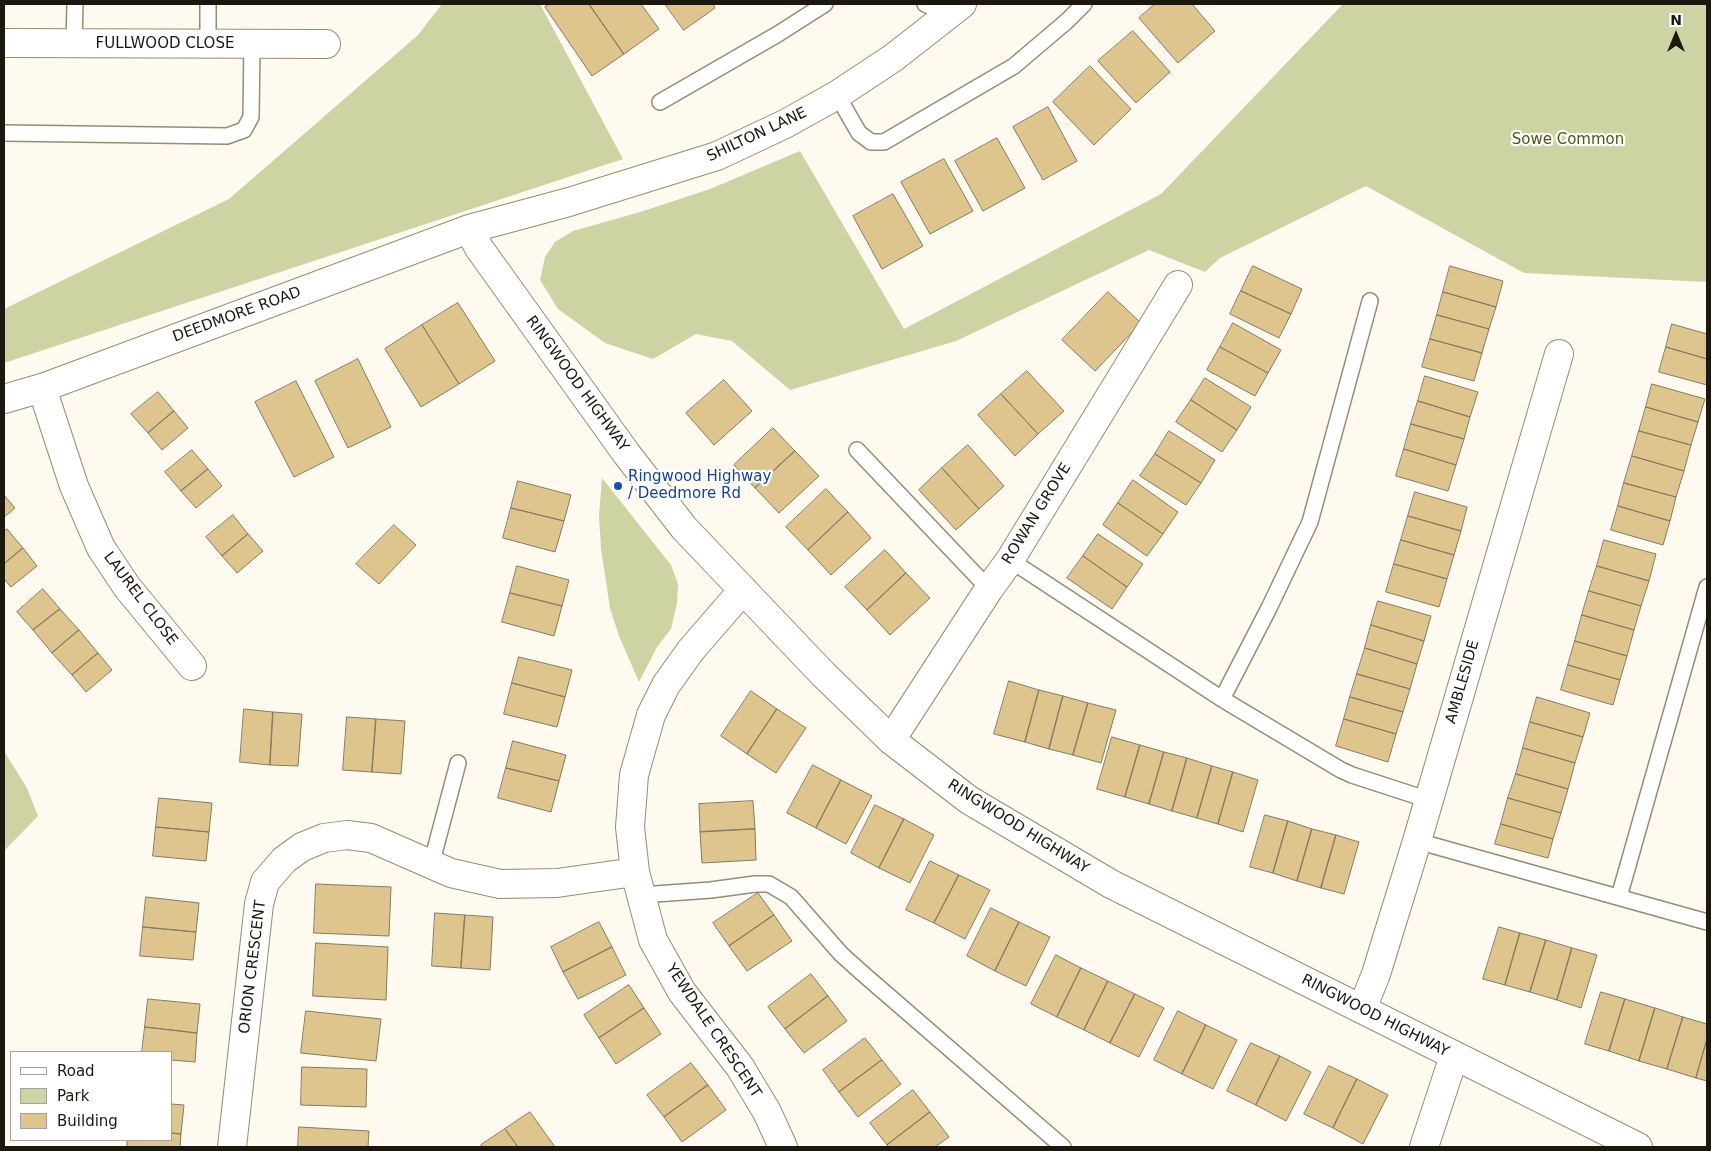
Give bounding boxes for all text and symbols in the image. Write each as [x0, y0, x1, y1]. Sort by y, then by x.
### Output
north arrow [1651, 10, 1701, 60]
text: N [1670, 12, 1682, 28]
street label: FULLWOOD CLOSE [96, 35, 234, 53]
street label: SHILTON LANE [704, 104, 810, 166]
park label: Sowe Common [1512, 131, 1624, 149]
street label: DEEDMORE ROAD [170, 283, 304, 347]
street label: RINGWOOD HIGHWAY [522, 313, 632, 455]
street label: ROWAN GROVE [999, 460, 1075, 568]
place label: Ringwood Highway / Deedmore Rd [628, 468, 771, 503]
marker: Ringwood Highway / Deedmore Rd [612, 480, 624, 492]
street label: LAUREL CLOSE [99, 549, 181, 649]
street label: AMBLESIDE [1442, 638, 1484, 726]
street label: RINGWOOD HIGHWAY [944, 776, 1092, 878]
street label: ORION CRESCENT [236, 899, 270, 1035]
street label: YEWDALE CRESCENT [661, 961, 765, 1101]
street label: RINGWOOD HIGHWAY [1298, 971, 1452, 1061]
legend [10, 1051, 172, 1141]
text: Road [57, 1062, 95, 1080]
text: Park [57, 1087, 89, 1105]
text: Building [57, 1112, 118, 1130]

